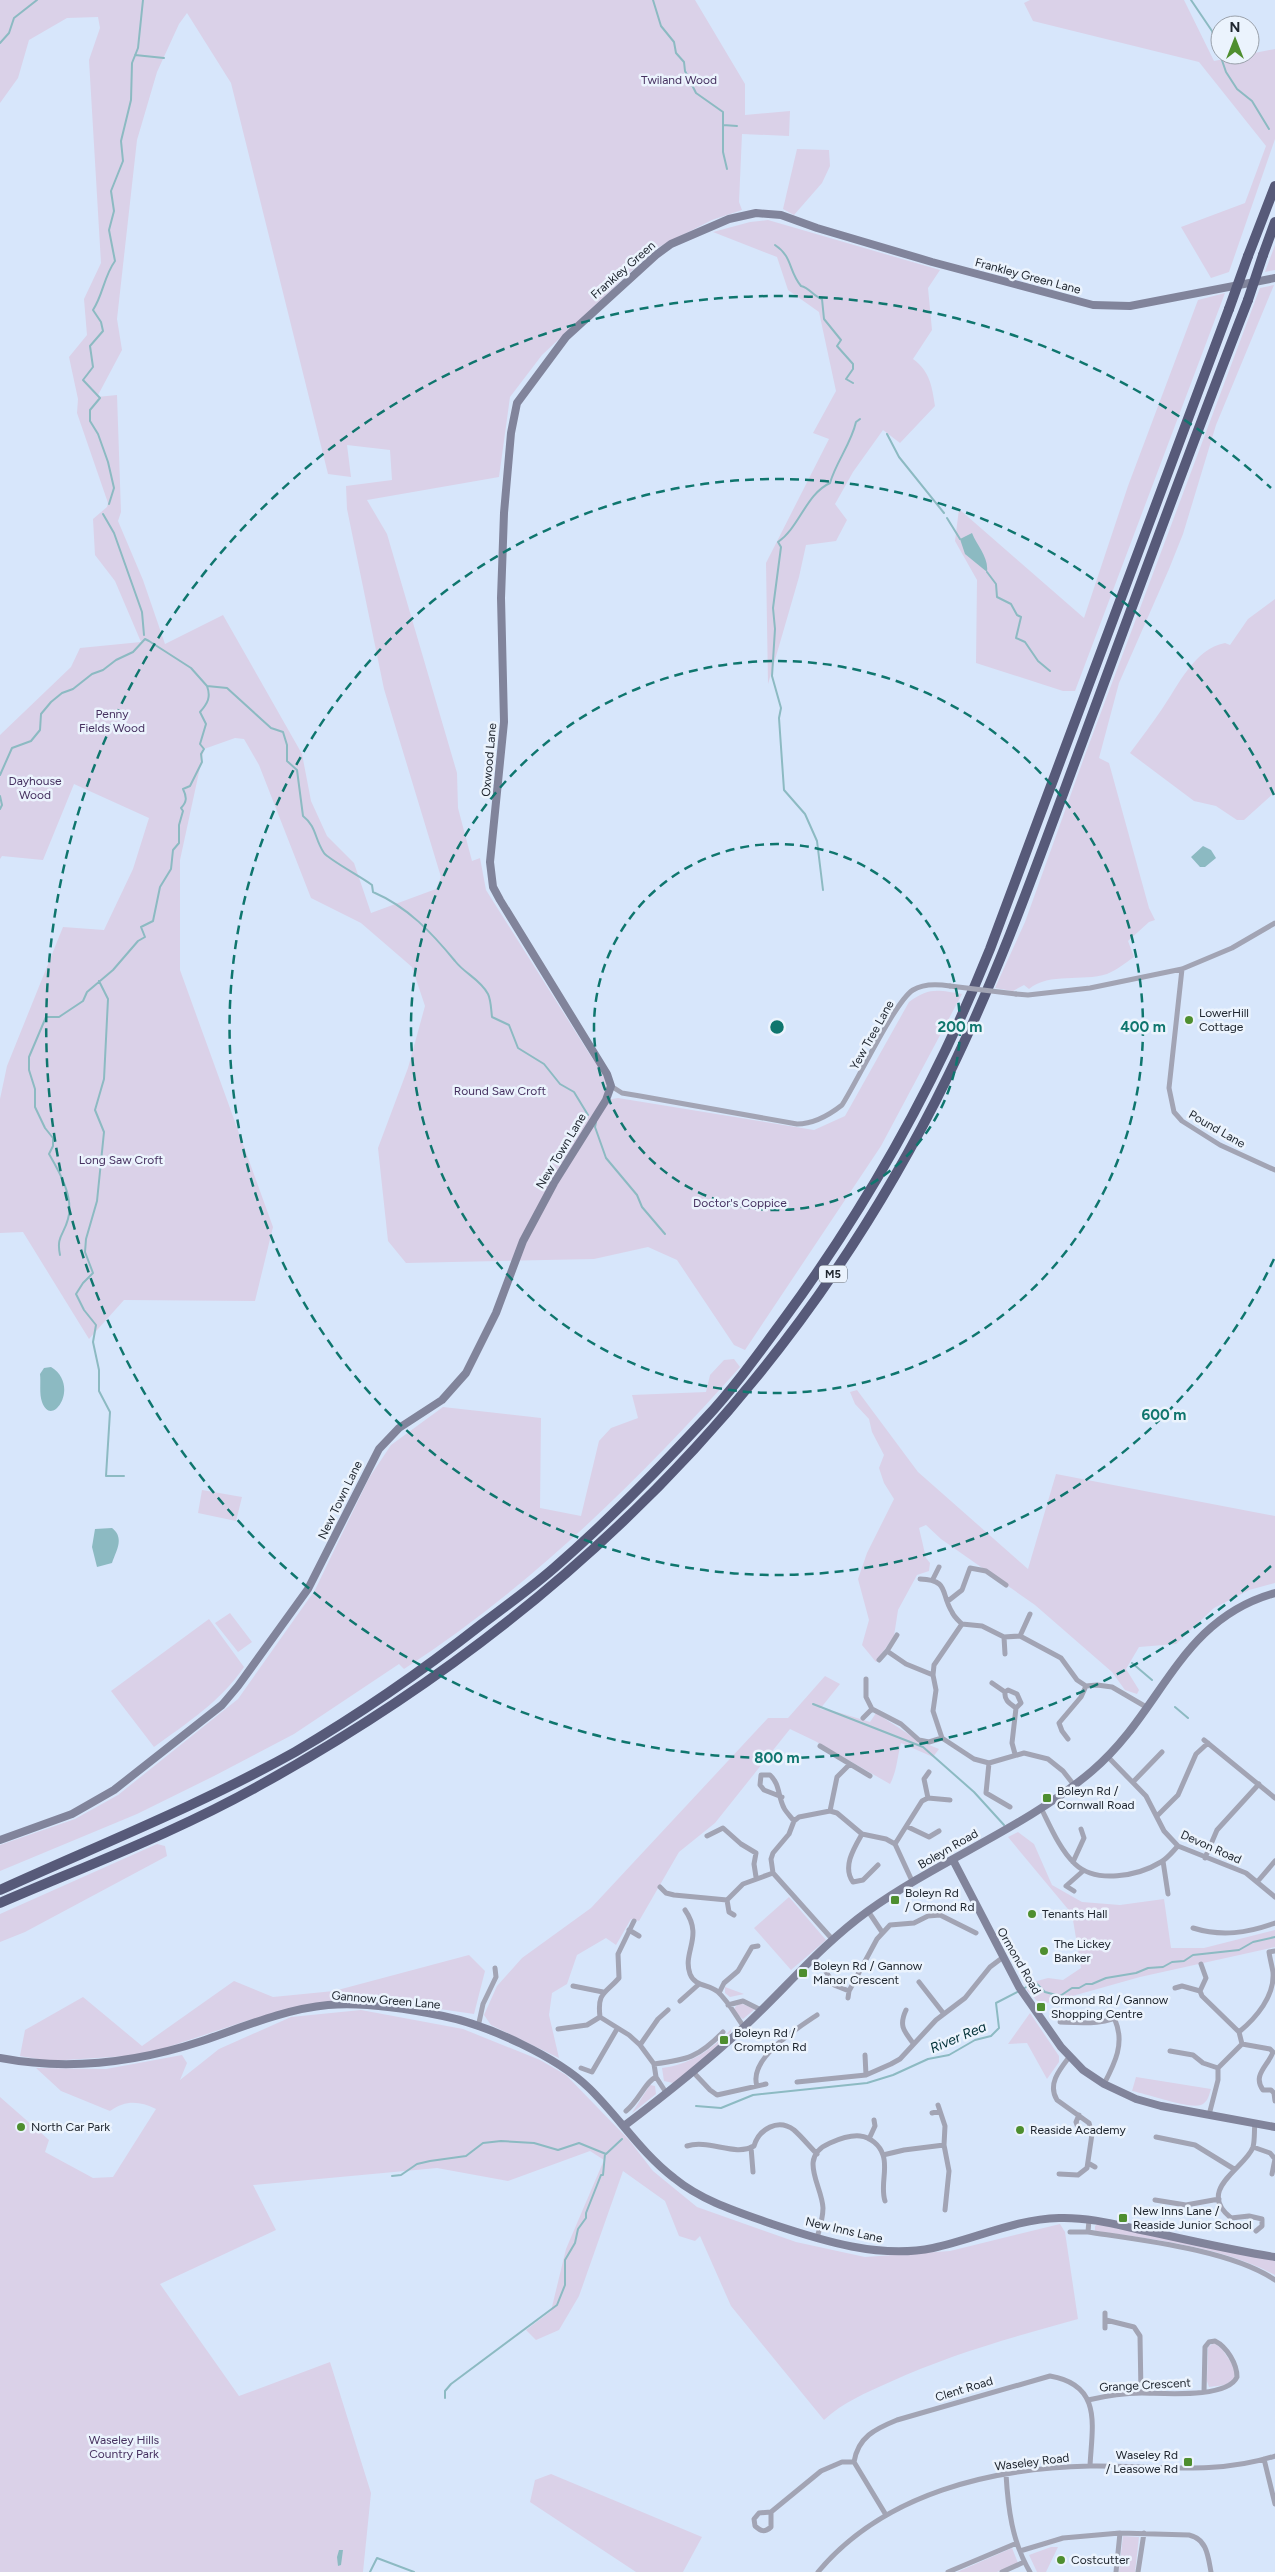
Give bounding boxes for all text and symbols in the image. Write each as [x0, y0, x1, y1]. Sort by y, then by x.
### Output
north arrow [1210, 15, 1260, 65]
text: N [1230, 19, 1240, 36]
park label: Twiland Wood [641, 73, 717, 87]
street label: Frankley Green [588, 238, 658, 302]
street label: Frankley Green Lane [974, 255, 1083, 297]
park label: Penny Fields Wood [79, 707, 145, 735]
street label: Oxwood Lane [479, 722, 499, 797]
park label: Dayhouse Wood [8, 774, 62, 802]
street label: Yew Tree Lane [847, 998, 897, 1072]
place label: LowerHill Cottage [1199, 1006, 1249, 1034]
marker: LowerHill Cottage [1183, 1014, 1195, 1026]
centre of rings [768, 1018, 786, 1036]
text: 200 m [938, 1018, 982, 1036]
text: 400 m [1120, 1018, 1166, 1036]
park label: Round Saw Croft [454, 1084, 547, 1098]
street label: Pound Lane [1186, 1107, 1248, 1151]
street label: New Town Lane [533, 1110, 589, 1191]
park label: Long Saw Croft [79, 1153, 164, 1167]
park label: Doctor's Coppice [693, 1196, 787, 1210]
road number: M5 [819, 1266, 847, 1282]
text: 600 m [1142, 1406, 1186, 1424]
street label: New Town Lane [315, 1458, 365, 1541]
text: 800 m [754, 1749, 800, 1767]
place label: Boleyn Rd / Cornwall Road [1057, 1784, 1135, 1812]
marker: Boleyn Rd / Cornwall Road [1041, 1792, 1053, 1804]
street label: Boleyn Road [916, 1826, 980, 1872]
street label: Devon Road [1178, 1827, 1244, 1867]
place label: Boleyn Rd / Ormond Rd [905, 1886, 974, 1914]
marker: Boleyn Rd / Ormond Rd [889, 1894, 901, 1906]
place label: Tenants Hall [1042, 1907, 1107, 1921]
marker: Tenants Hall [1026, 1908, 1038, 1920]
street label: Ormond Road [994, 1925, 1044, 1997]
place label: The Lickey Banker [1054, 1937, 1111, 1965]
marker: The Lickey Banker [1038, 1945, 1050, 1957]
place label: Boleyn Rd / Gannow Manor Crescent [813, 1959, 923, 1987]
marker: Boleyn Rd / Gannow Manor Crescent [797, 1967, 809, 1979]
street label: Gannow Green Lane [331, 1988, 442, 2012]
place label: Ormond Rd / Gannow Shopping Centre [1051, 1993, 1169, 2021]
marker: Ormond Rd / Gannow Shopping Centre [1035, 2001, 1047, 2013]
water label: River Rea [927, 2018, 989, 2057]
place label: Boleyn Rd / Crompton Rd [734, 2026, 807, 2054]
marker: Boleyn Rd / Crompton Rd [718, 2034, 730, 2046]
place label: North Car Park [31, 2120, 110, 2134]
marker: North Car Park [15, 2121, 27, 2133]
place label: Reaside Academy [1030, 2123, 1126, 2137]
marker: Reaside Academy [1014, 2124, 1026, 2136]
place label: New Inns Lane / Reaside Junior School [1133, 2204, 1252, 2232]
marker: New Inns Lane / Reaside Junior School [1117, 2212, 1129, 2224]
street label: New Inns Lane [804, 2214, 884, 2246]
street label: Clent Road [933, 2374, 995, 2404]
street label: Grange Crescent [1099, 2376, 1192, 2394]
park label: Waseley Hills Country Park [89, 2433, 160, 2461]
place label: Waseley Rd / Leasowe Rd [1106, 2448, 1178, 2476]
street label: Waseley Road [994, 2450, 1070, 2474]
marker: Waseley Rd / Leasowe Rd [1182, 2456, 1194, 2468]
place label: Costcutter [1071, 2553, 1130, 2567]
marker: Costcutter [1055, 2554, 1067, 2566]

